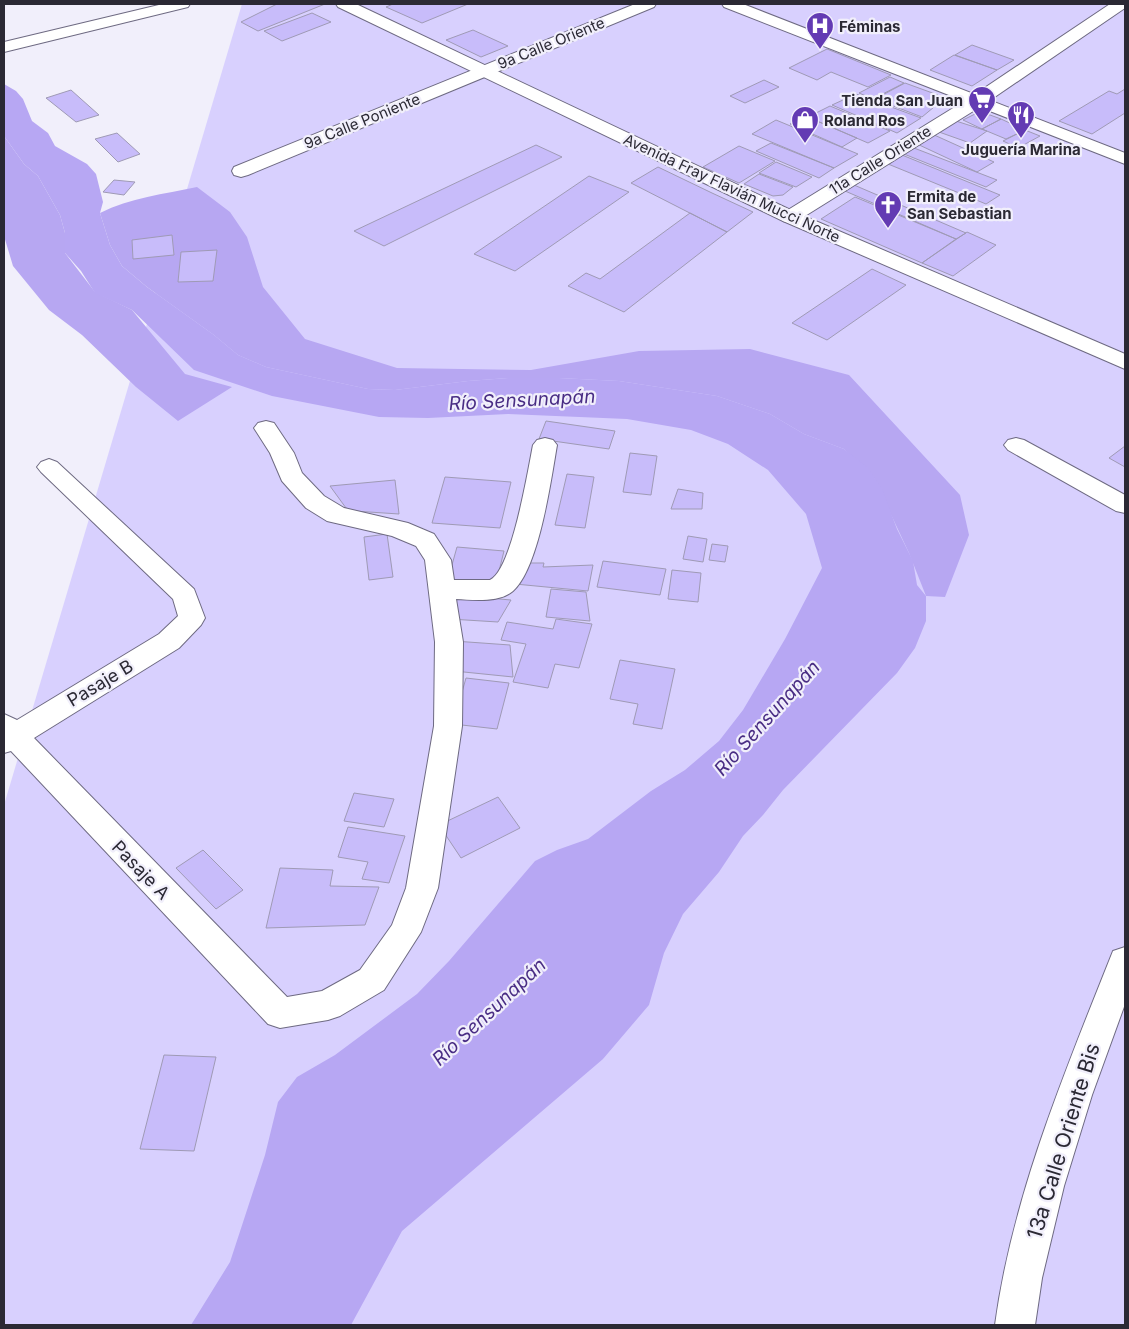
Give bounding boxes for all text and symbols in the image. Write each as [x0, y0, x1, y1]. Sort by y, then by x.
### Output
hospital icon: Féminas [805, 11, 835, 50]
street label: 9a Calle Oriente [495, 13, 607, 73]
place label: Féminas [839, 17, 901, 36]
supermarket icon: Tienda San Juan [967, 85, 997, 124]
street label: 9a Calle Poniente [301, 89, 423, 153]
place label: Tienda San Juan [841, 91, 963, 110]
restaurant icon: Juguería Marina [1006, 100, 1036, 139]
shop icon: Roland Ros [790, 105, 820, 144]
place label: Roland Ros [824, 111, 905, 130]
street label: 11a Calle Oriente [826, 121, 934, 199]
street label: Avenida Fray Flavián Mucci Norte [621, 129, 843, 247]
place label: Juguería Marina [961, 140, 1081, 159]
place label: Ermita de San Sebastian [907, 187, 1012, 223]
church icon: Ermita de San Sebastian [873, 190, 903, 229]
water label: Río Sensunapán [448, 385, 596, 415]
street label: Pasaje B [63, 655, 137, 711]
water label: Río Sensunapán [709, 656, 825, 780]
street label: Pasaje A [108, 836, 174, 904]
water label: Río Sensunapán [427, 954, 551, 1070]
street label: 13a Calle Oriente Bis [1021, 1040, 1105, 1242]

